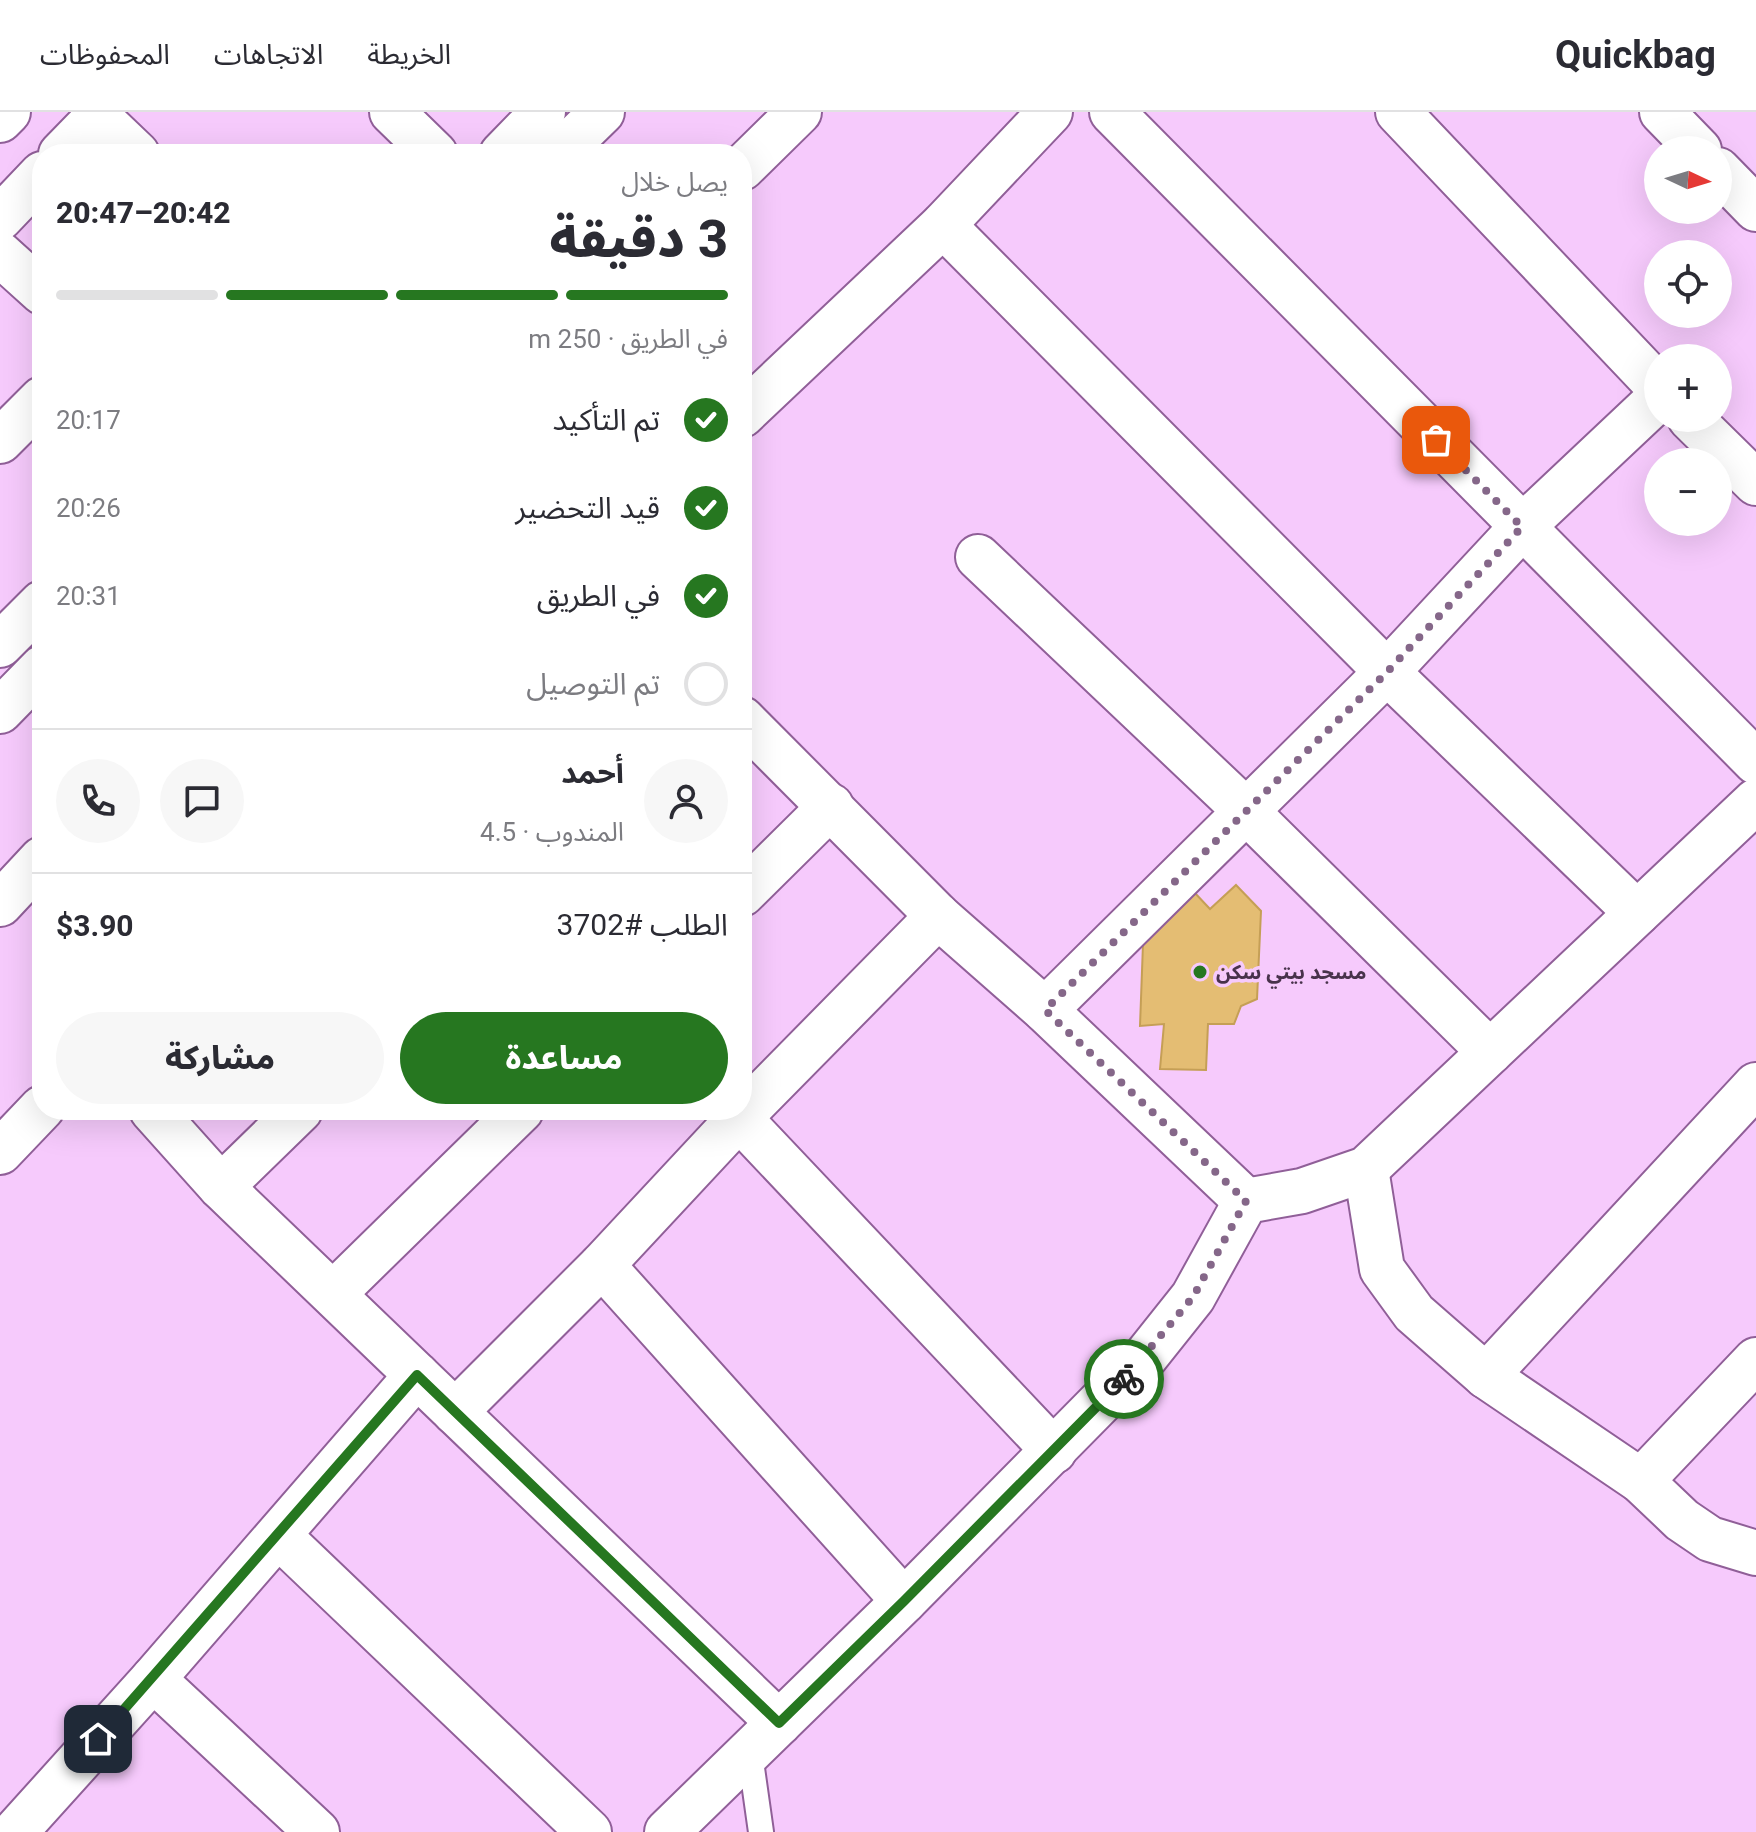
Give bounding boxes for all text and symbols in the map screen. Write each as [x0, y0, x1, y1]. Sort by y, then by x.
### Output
text: Quickbag [1555, 33, 1716, 77]
text: المحفوظات [40, 38, 170, 71]
text: الاتجاهات [214, 38, 323, 71]
text: الخريطة [367, 38, 451, 71]
north arrow [1644, 136, 1732, 224]
map controls [1644, 136, 1732, 536]
text: يصل خلال [621, 167, 728, 197]
text: 20:42–20:47 [56, 195, 231, 230]
text: 3 دقيقة [549, 209, 728, 270]
button: locate [1644, 240, 1732, 328]
text: في الطريق · 250 m [528, 324, 728, 354]
button: + [1644, 344, 1732, 432]
icon: check [684, 398, 728, 442]
text: تم التأكيد [552, 402, 660, 437]
text: 20:17 [56, 405, 121, 435]
pin [1402, 406, 1470, 474]
icon: bag [1414, 418, 1458, 462]
button: − [1644, 448, 1732, 536]
icon: check [684, 486, 728, 530]
text: قيد التحضير [515, 490, 660, 525]
text: 20:26 [56, 493, 121, 523]
icon: check [684, 574, 728, 618]
text: في الطريق [537, 578, 660, 613]
text: 20:31 [56, 581, 121, 611]
text: تم التوصيل [526, 666, 660, 701]
text: أحمد [561, 755, 624, 790]
button: phone [56, 759, 140, 843]
button: chat [160, 759, 244, 843]
button: person [644, 759, 728, 843]
text: المندوب · 4.5 [480, 817, 624, 847]
text: الطلب #3702 [557, 907, 728, 942]
text: $3.90 [56, 908, 134, 943]
place label: مسجد بيتي سكن [1216, 960, 1366, 989]
marker: مسجد بيتي سكن [1191, 963, 1209, 981]
button: مشاركة [56, 1012, 384, 1104]
button: مساعدة [400, 1012, 728, 1104]
courier [1084, 1339, 1164, 1419]
icon: bike [1102, 1357, 1146, 1401]
pin [64, 1705, 132, 1773]
icon: home [76, 1717, 120, 1761]

